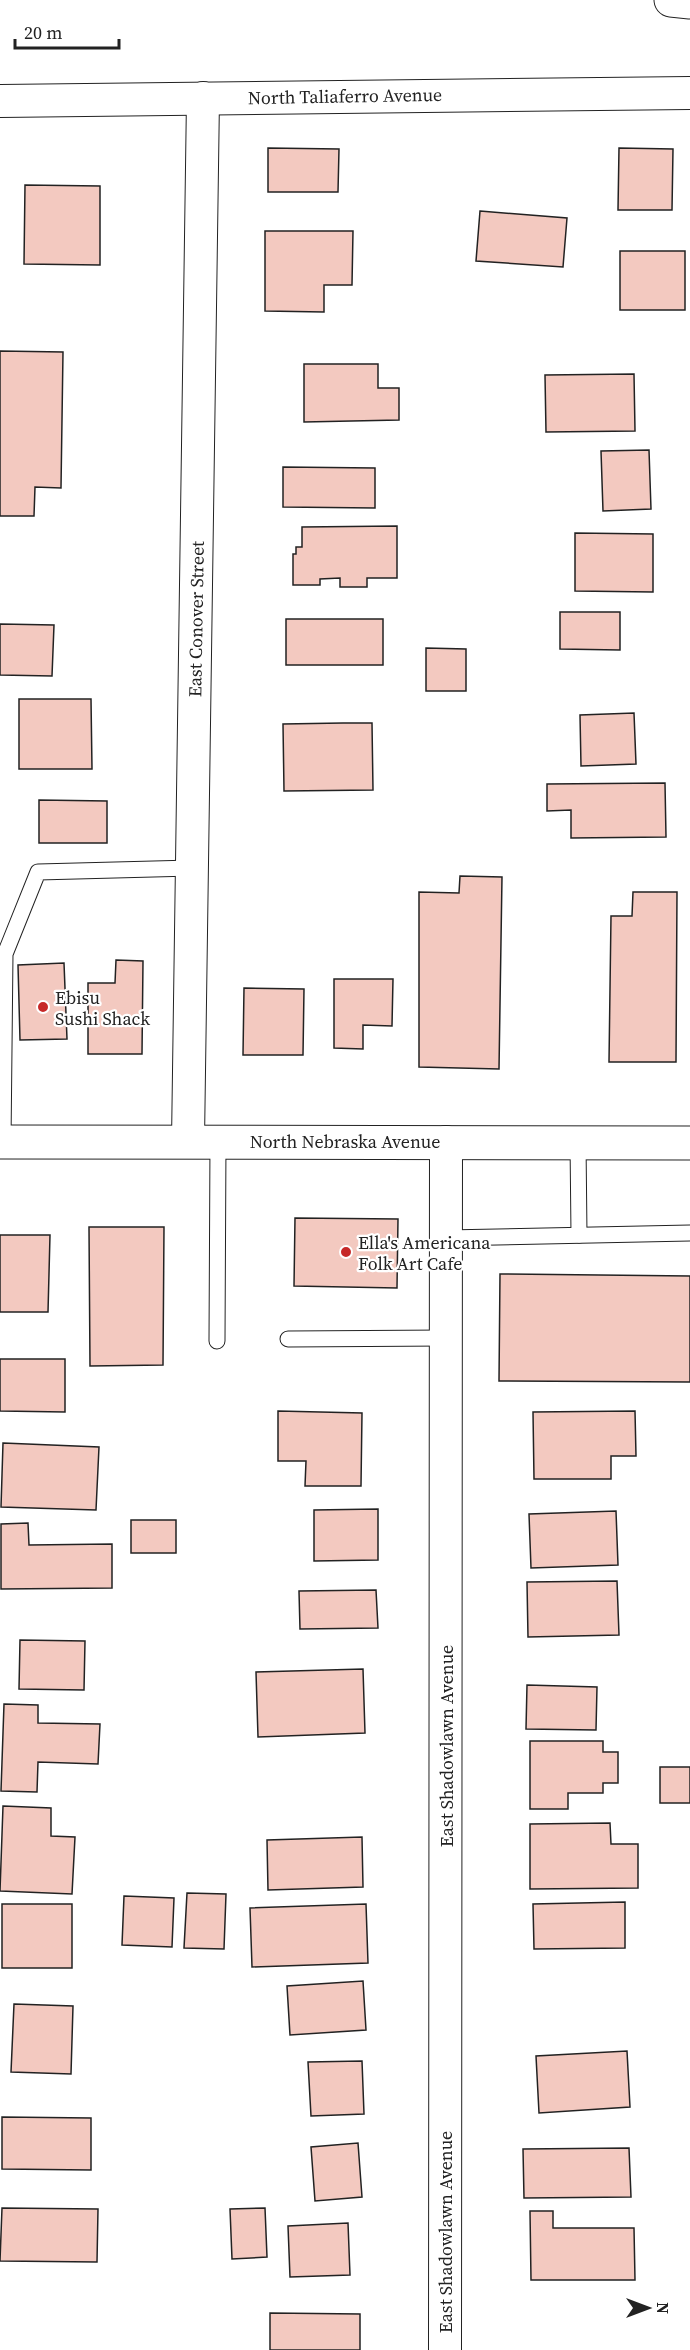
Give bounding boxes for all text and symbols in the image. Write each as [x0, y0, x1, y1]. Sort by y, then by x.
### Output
scale bar [15, 12, 118, 50]
text: 20 m [24, 20, 62, 45]
street label: North Taliaferro Avenue [248, 82, 442, 110]
street label: East Conover Street [182, 541, 210, 697]
place label: Ebisu Sushi Shack [55, 985, 150, 1031]
marker: Ebisu Sushi Shack [36, 1000, 50, 1014]
street label: North Nebraska Avenue [250, 1129, 440, 1154]
place label: Ella's Americana Folk Art Cafe [358, 1230, 491, 1276]
marker: Ella's Americana Folk Art Cafe [339, 1245, 353, 1259]
street label: East Shadowlawn Avenue [434, 1645, 459, 1847]
street label: East Shadowlawn Avenue [433, 2131, 458, 2333]
north arrow [618, 2278, 678, 2338]
text: N [652, 2302, 674, 2314]

